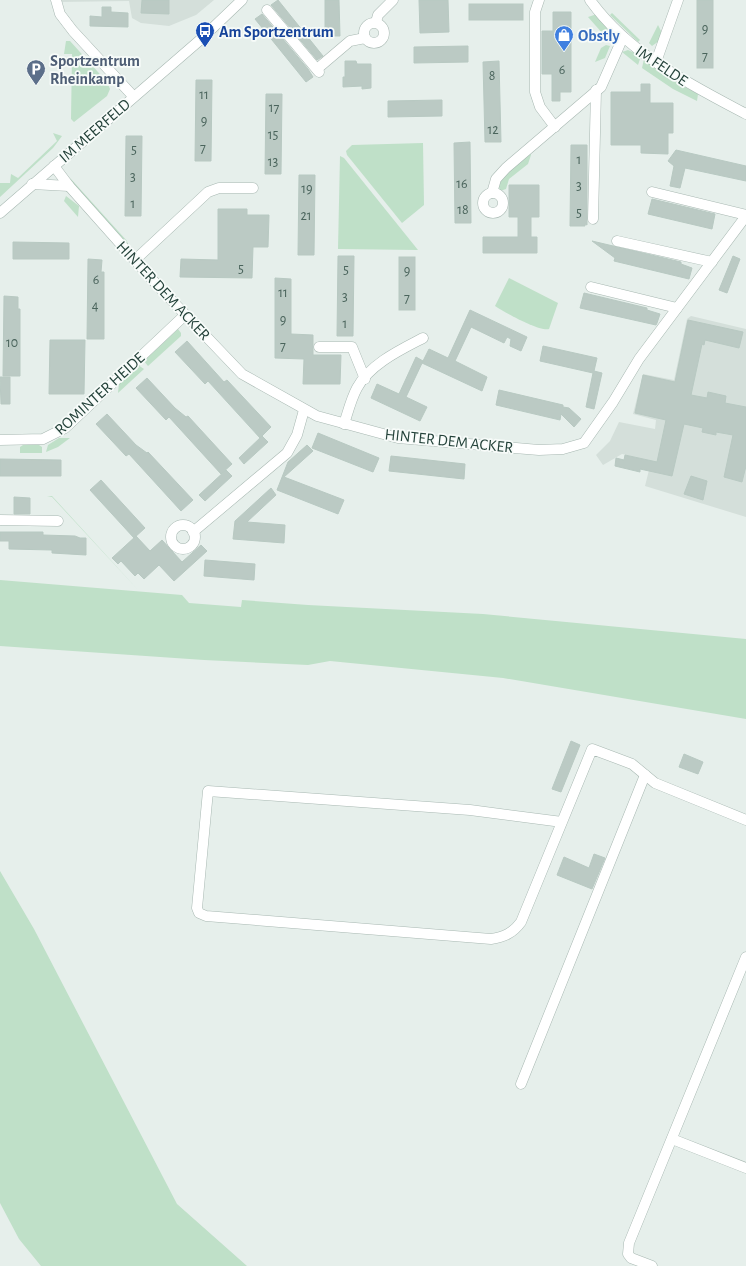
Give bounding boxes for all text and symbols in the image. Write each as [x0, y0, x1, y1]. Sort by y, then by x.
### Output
bus stop icon: Am Sportzentrum [194, 20, 216, 48]
house number: 9 [702, 22, 708, 36]
place label: Am Sportzentrum [219, 24, 334, 40]
shop icon: Obstly [553, 24, 575, 52]
place label: Obstly [578, 28, 620, 45]
street label: IM FELDE [633, 43, 691, 89]
house number: 7 [702, 49, 708, 63]
place label: Sportzentrum Rheinkamp [50, 53, 140, 87]
parking icon: Sportzentrum Rheinkamp [25, 58, 47, 86]
house number: 6 [559, 63, 565, 77]
house number: 8 [489, 69, 495, 83]
house number: 11 [199, 88, 209, 102]
street label: IM MEERFELD [56, 96, 133, 166]
house number: 17 [269, 101, 279, 115]
house number: 9 [201, 114, 207, 128]
house number: 12 [487, 123, 499, 137]
house number: 15 [268, 128, 278, 142]
house number: 7 [200, 141, 206, 155]
house number: 5 [131, 143, 137, 157]
house number: 1 [577, 153, 581, 167]
house number: 13 [268, 155, 279, 169]
house number: 3 [130, 170, 136, 184]
house number: 16 [456, 177, 468, 191]
house number: 3 [576, 179, 582, 193]
house number: 19 [301, 182, 313, 196]
house number: 1 [131, 197, 135, 211]
house number: 18 [457, 203, 469, 217]
house number: 5 [576, 206, 582, 220]
house number: 21 [300, 209, 312, 223]
street label: HINTER DEM ACKER [113, 238, 213, 343]
house number: 5 [238, 262, 244, 276]
house number: 5 [343, 263, 349, 277]
house number: 9 [404, 264, 410, 278]
house number: 6 [93, 273, 99, 287]
house number: 11 [278, 286, 288, 300]
house number: 3 [342, 290, 348, 304]
house number: 7 [404, 291, 410, 305]
house number: 4 [92, 299, 99, 313]
house number: 9 [280, 313, 286, 327]
house number: 1 [343, 317, 347, 331]
house number: 10 [6, 336, 18, 350]
house number: 7 [280, 339, 286, 353]
street label: ROMINTER HEIDE [52, 349, 148, 438]
street label: HINTER DEM ACKER [384, 426, 514, 456]

